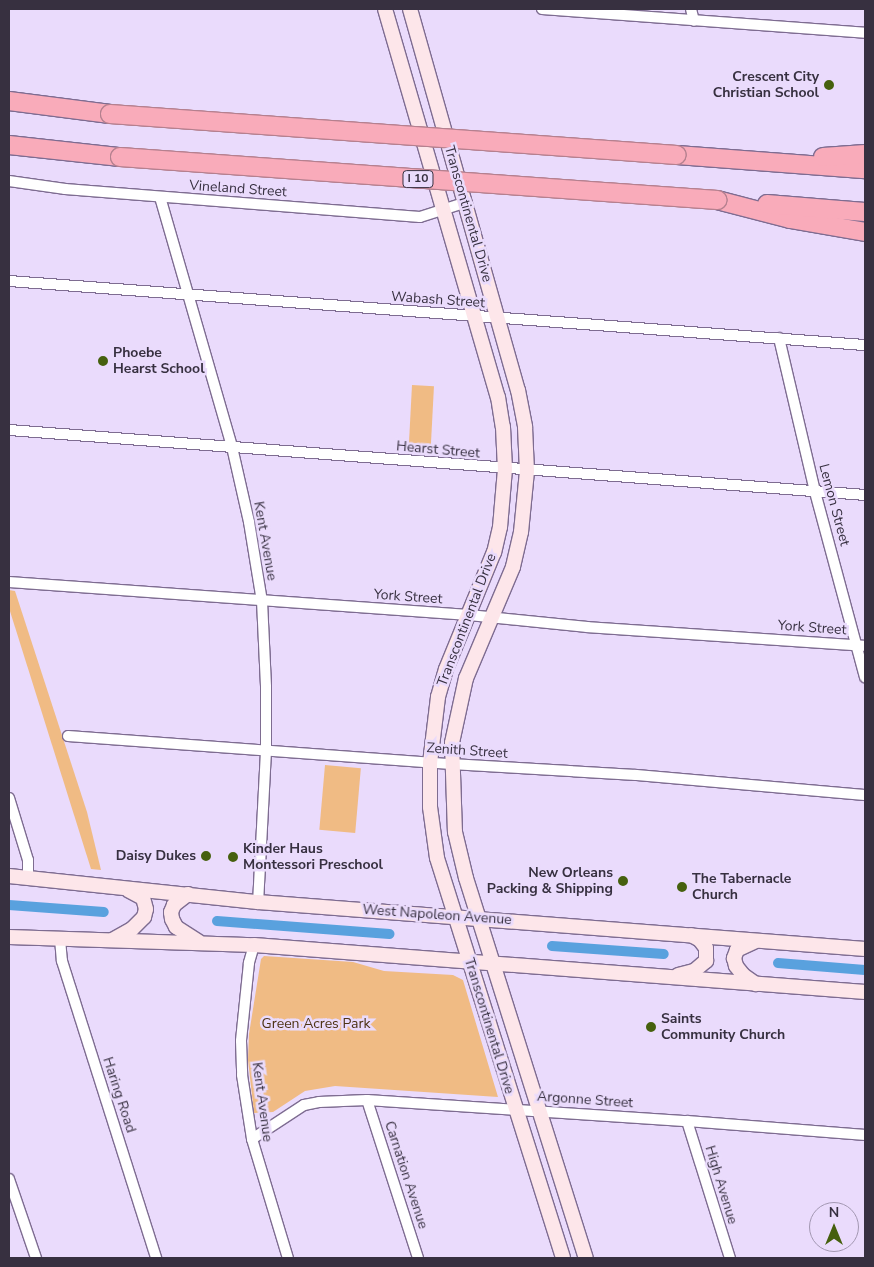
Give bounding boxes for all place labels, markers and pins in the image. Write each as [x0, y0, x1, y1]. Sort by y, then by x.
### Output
place label: Crescent City Christian School [713, 69, 819, 102]
marker: Crescent City Christian School [823, 79, 835, 91]
place label: Phoebe Hearst School [113, 345, 205, 378]
marker: Phoebe Hearst School [97, 355, 109, 367]
place label: Kinder Haus Montessori Preschool [243, 841, 383, 874]
place label: Daisy Dukes [116, 848, 196, 864]
marker: Daisy Dukes [200, 850, 212, 862]
marker: Kinder Haus Montessori Preschool [227, 851, 239, 863]
place label: New Orleans Packing & Shipping [487, 865, 613, 898]
place label: The Tabernacle Church [692, 871, 791, 904]
marker: New Orleans Packing & Shipping [617, 875, 629, 887]
marker: The Tabernacle Church [676, 881, 688, 893]
place label: Saints Community Church [661, 1011, 785, 1044]
marker: Saints Community Church [645, 1021, 657, 1033]

